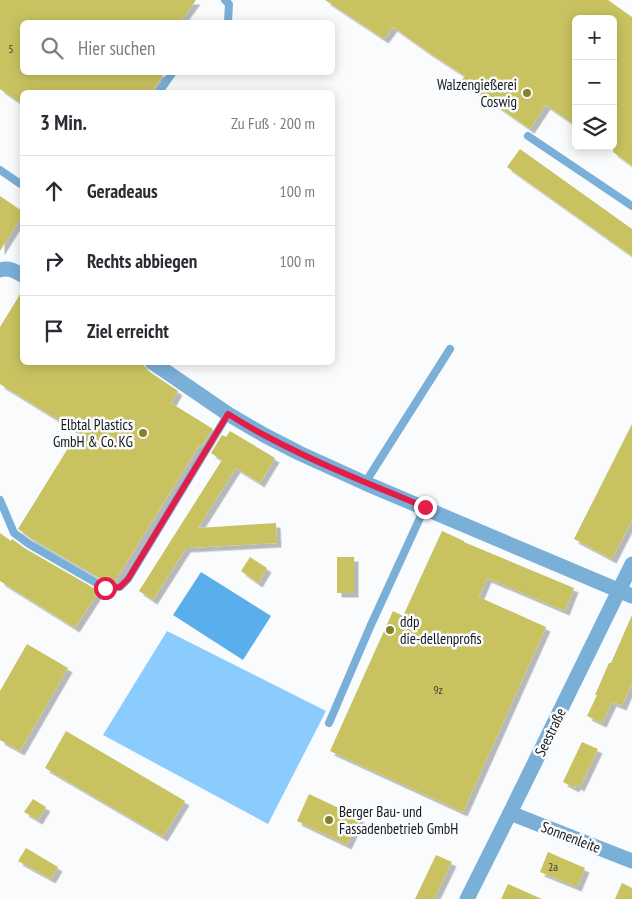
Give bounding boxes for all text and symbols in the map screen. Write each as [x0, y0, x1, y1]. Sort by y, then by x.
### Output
map controls [572, 15, 617, 150]
button: + [572, 15, 617, 60]
search box [20, 20, 335, 75]
icon: search [38, 34, 66, 62]
text: Hier suchen [78, 36, 155, 60]
house number: 5 [8, 41, 14, 56]
button: − [572, 60, 617, 105]
place label: Walzengießerei Coswig [437, 75, 517, 111]
marker: Walzengießerei Coswig [521, 87, 533, 99]
button: layers [572, 105, 617, 150]
text: 3 Min. [40, 109, 87, 136]
text: Zu Fuß · 200 m [231, 113, 315, 133]
icon: ahead [40, 177, 68, 205]
text: Geradeaus [87, 179, 158, 203]
text: 100 m [280, 181, 315, 201]
icon: right [40, 247, 68, 275]
text: Rechts abbiegen [87, 249, 197, 273]
text: 100 m [280, 251, 315, 271]
icon: arrive [40, 317, 68, 345]
text: Ziel erreicht [87, 319, 169, 343]
place label: Elbtal Plastics GmbH & Co. KG [53, 415, 133, 451]
marker: Elbtal Plastics GmbH & Co. KG [137, 427, 149, 439]
route end [414, 496, 437, 519]
route start [94, 577, 117, 600]
place label: ddp die-dellenprofis [400, 612, 482, 648]
marker: ddp die-dellenprofis [384, 624, 396, 636]
house number: 9z [433, 682, 443, 697]
street label: Seestraße [530, 705, 570, 759]
place label: Berger Bau- und Fassadenbetrieb GmbH [339, 802, 458, 838]
marker: Berger Bau- und Fassadenbetrieb GmbH [323, 814, 335, 826]
street label: Sonnenleite [539, 817, 603, 857]
house number: 2a [548, 859, 558, 874]

